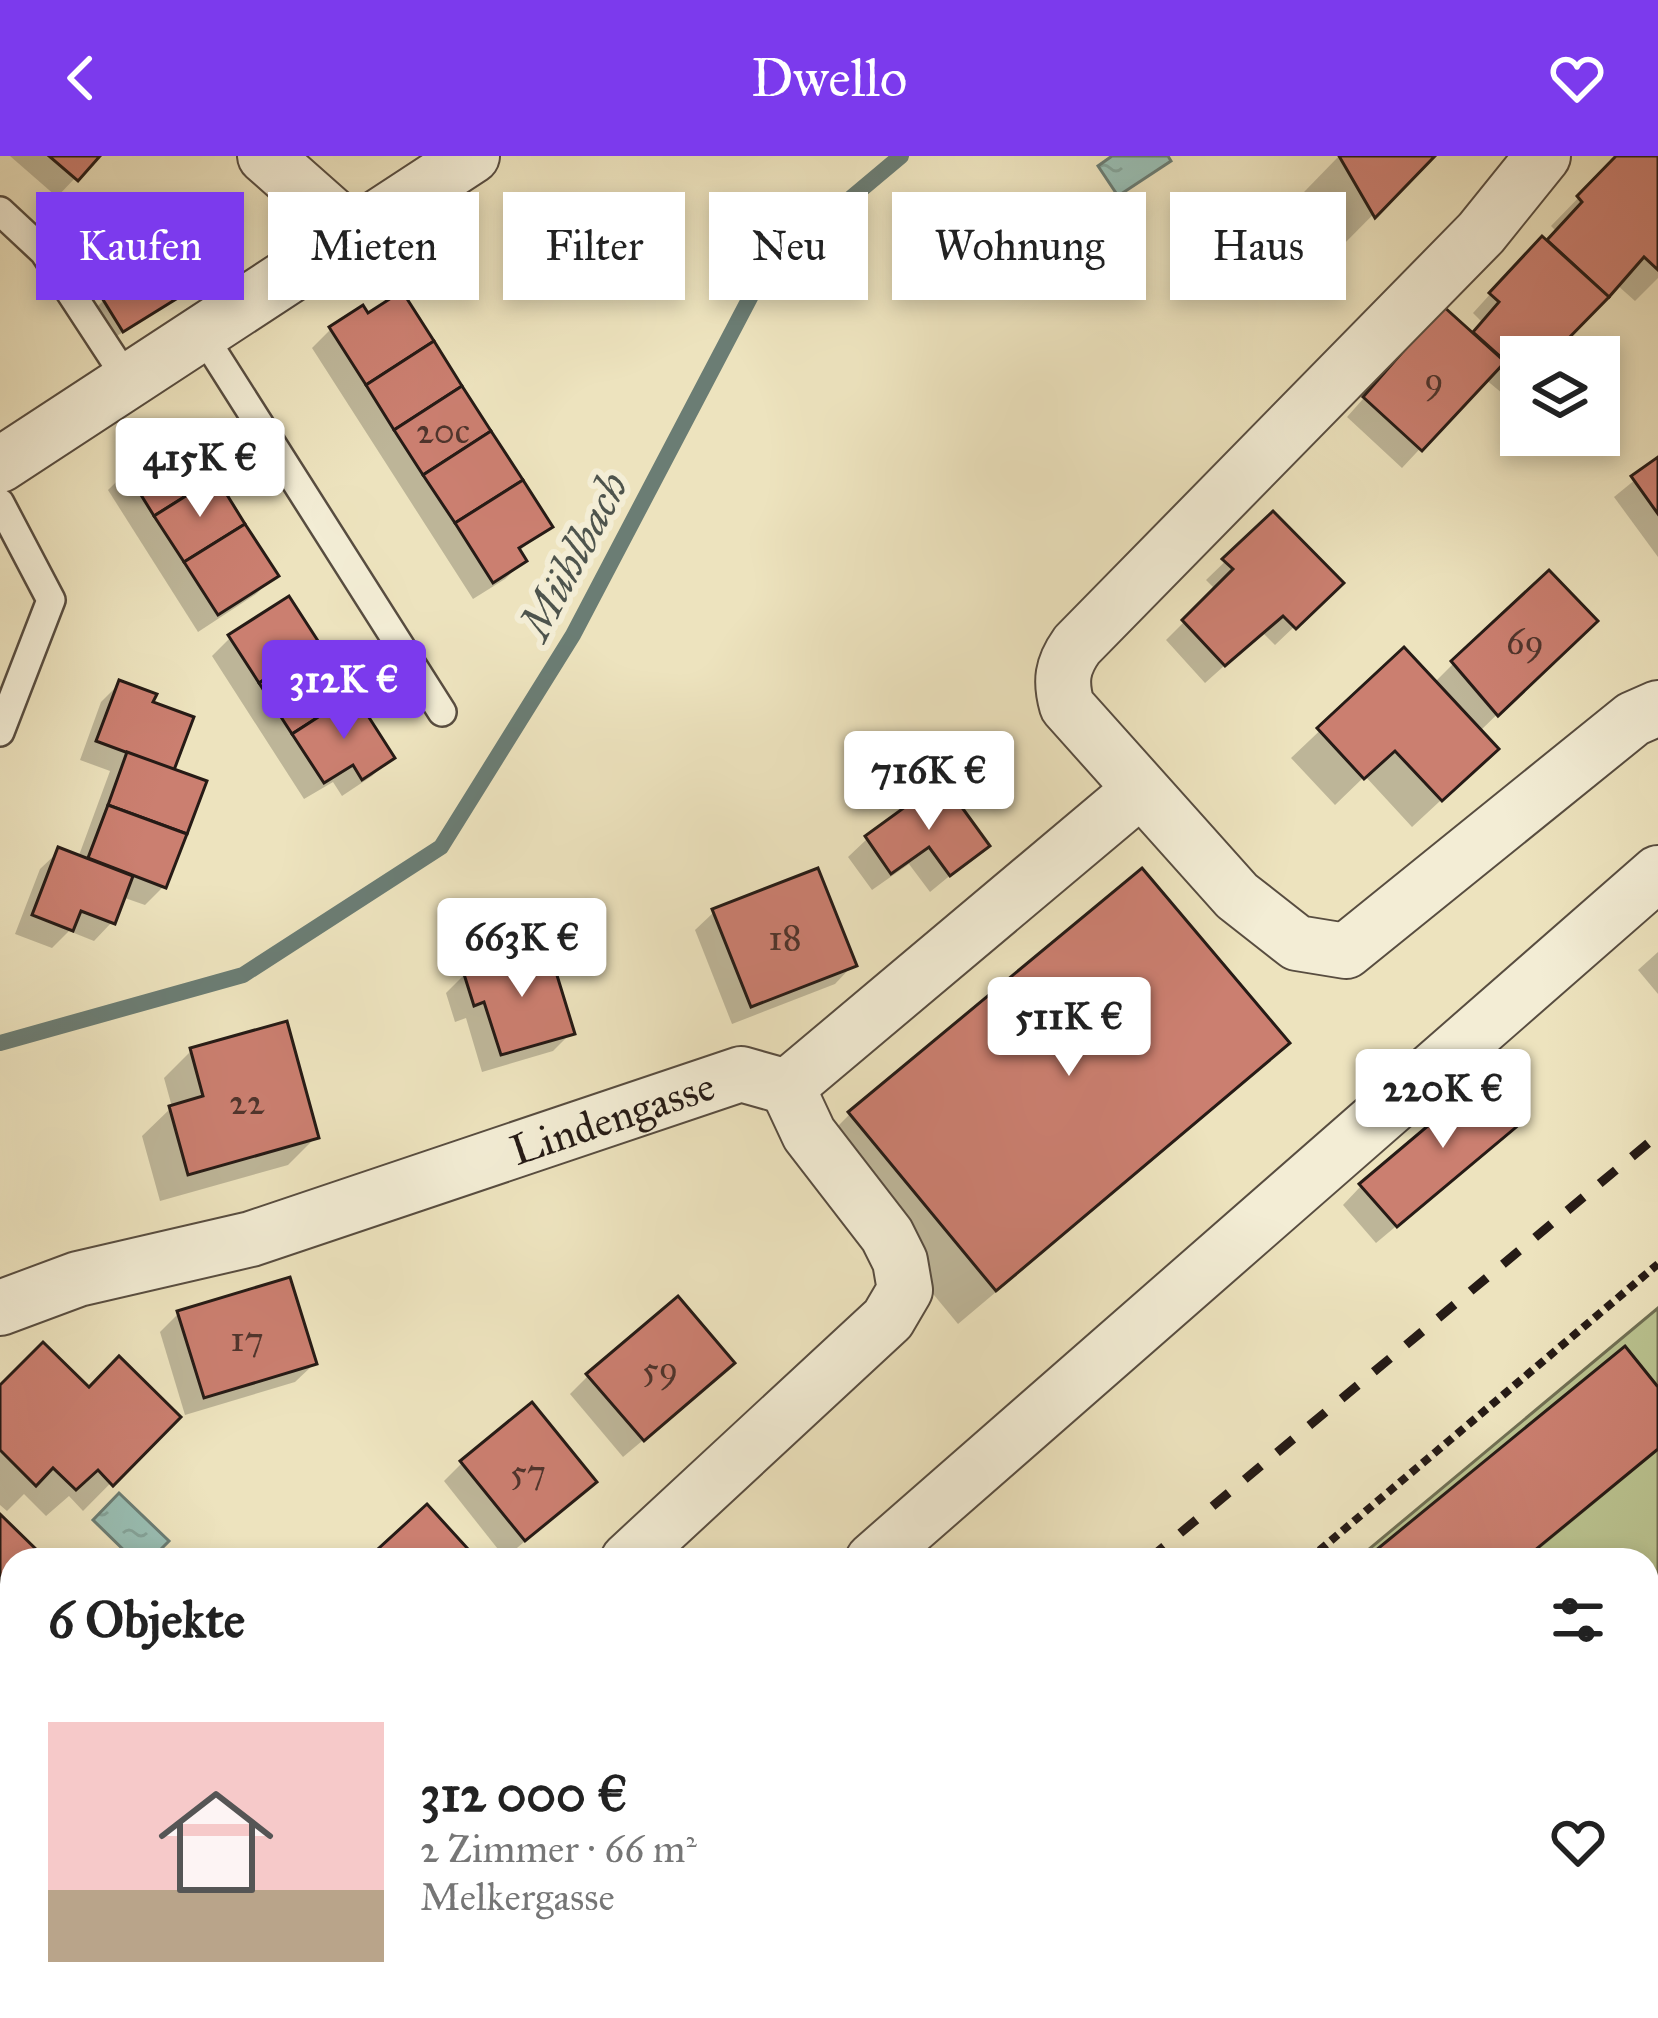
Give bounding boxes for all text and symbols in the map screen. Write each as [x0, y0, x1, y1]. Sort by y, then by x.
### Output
icon: back [48, 45, 114, 111]
text: Dwello [751, 45, 907, 111]
icon: heart [1544, 45, 1610, 111]
chip: Kaufen [36, 192, 244, 300]
chip: Mieten [268, 192, 479, 300]
chip: Filter [503, 192, 685, 300]
chip: Neu [709, 192, 868, 300]
chip: Wohnung [892, 192, 1146, 300]
chip: Haus [1170, 192, 1346, 300]
map controls [1500, 336, 1620, 456]
button: layers [1500, 336, 1620, 456]
house number: 9 [1424, 358, 1444, 402]
house number: 20c [416, 409, 470, 453]
pin: 415K € [102, 418, 298, 520]
text: 415K € [143, 433, 257, 481]
water label: Mühlbach [505, 463, 640, 651]
house number: 69 [1506, 620, 1544, 664]
pin: 312K € [246, 640, 442, 742]
text: 312K € [289, 655, 399, 703]
pin: 716K € [831, 731, 1027, 833]
text: 716K € [871, 746, 987, 794]
pin: 663K € [424, 898, 620, 1000]
text: 663K € [464, 913, 580, 961]
house number: 18 [768, 916, 802, 960]
pin: 511K € [971, 977, 1167, 1079]
text: 511K € [1015, 992, 1123, 1040]
pin: 220K € [1345, 1049, 1541, 1151]
street label: Lindengasse [504, 1060, 721, 1177]
text: 220K € [1383, 1064, 1503, 1112]
house number: 22 [229, 1080, 265, 1124]
house number: 17 [230, 1317, 264, 1361]
house number: 59 [642, 1347, 678, 1391]
house number: 57 [510, 1450, 546, 1494]
icon: filters [1545, 1587, 1611, 1653]
text: 6 Objekte [48, 1589, 245, 1651]
text: 312 000 € [420, 1763, 628, 1825]
icon: home [144, 1770, 288, 1914]
icon: heart [1545, 1809, 1611, 1875]
text: 2 Zimmer · 66 m² [420, 1825, 697, 1873]
text: Melkergasse [420, 1873, 615, 1921]

